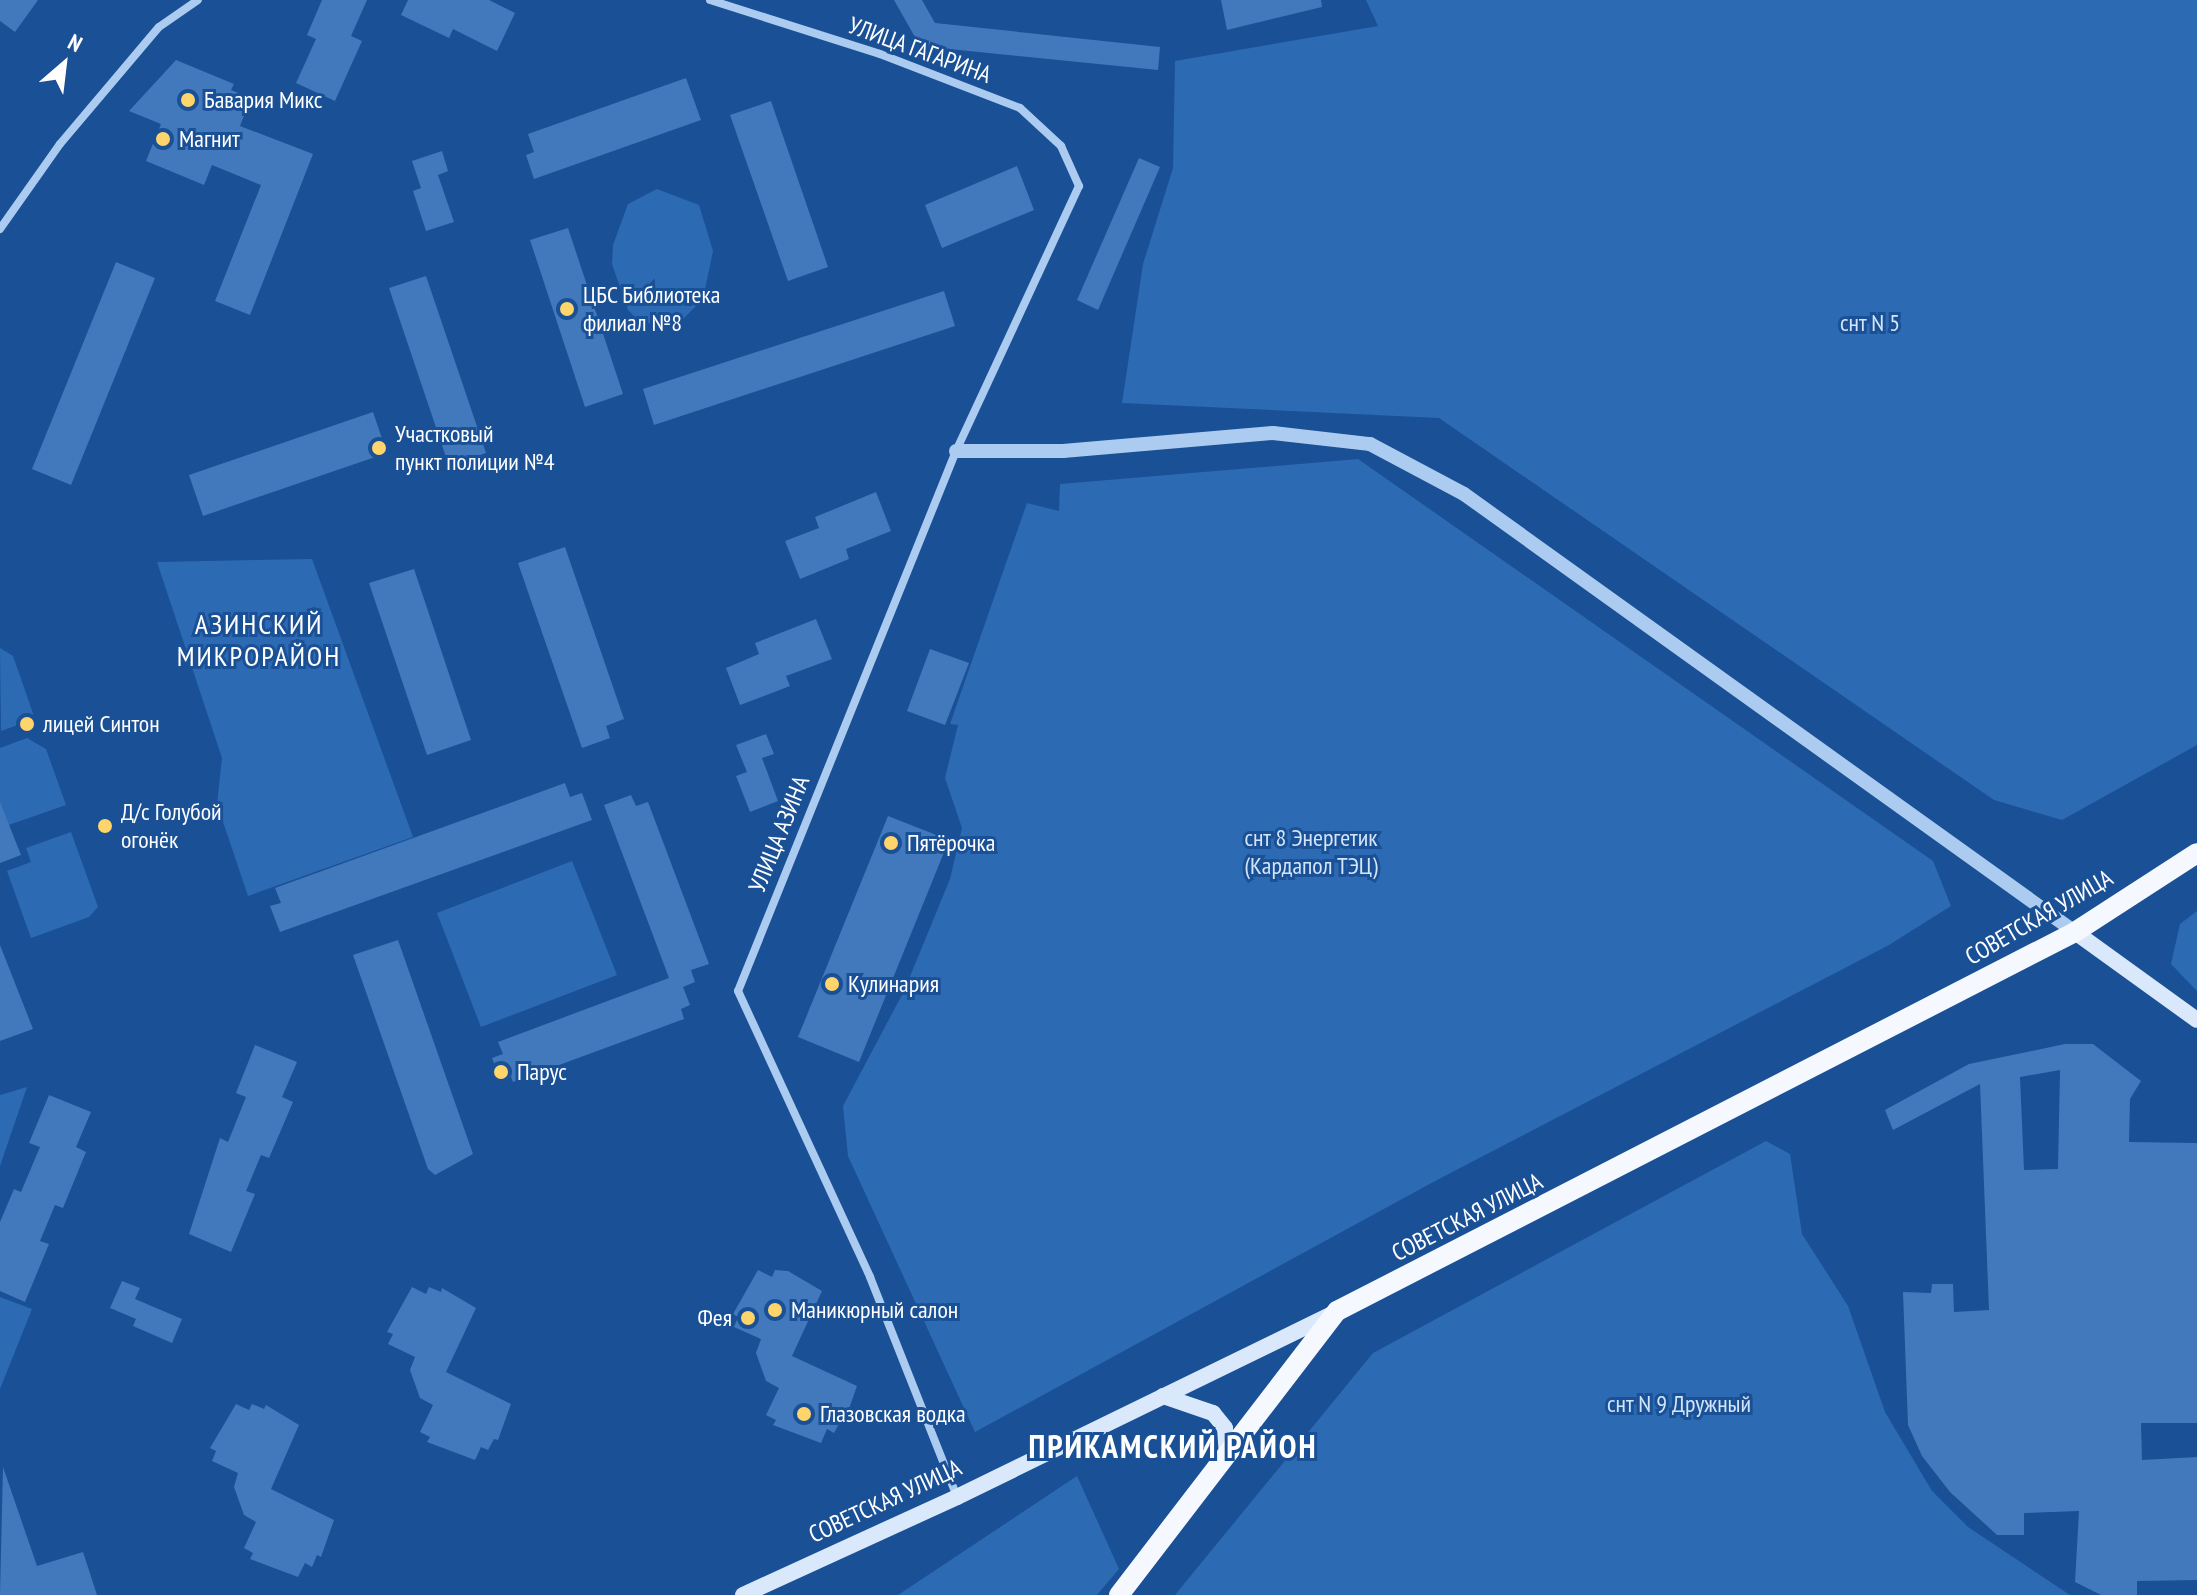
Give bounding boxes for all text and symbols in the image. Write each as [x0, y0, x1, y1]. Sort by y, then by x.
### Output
street label: УЛИЦА ГАГАРИНА [844, 11, 996, 89]
north arrow [24, 24, 104, 104]
text: N [63, 28, 87, 58]
place label: Бавария Микс [204, 86, 322, 114]
marker: Бавария Микс [179, 91, 197, 109]
place label: Магнит [179, 125, 240, 153]
marker: Магнит [154, 130, 172, 148]
place label: ЦБС Библиотека филиал №8 [583, 281, 721, 337]
marker: ЦБС Библиотека филиал №8 [558, 300, 576, 318]
park label: снт N 5 [1840, 309, 1900, 337]
place label: Участковый пункт полиции №4 [395, 420, 555, 476]
marker: Участковый пункт полиции №4 [370, 439, 388, 457]
district label: АЗИНСКИЙ МИКРОРАЙОН [177, 607, 341, 673]
place label: лицей Синтон [43, 710, 160, 738]
marker: лицей Синтон [18, 715, 36, 733]
street label: УЛИЦА АЗИНА [742, 771, 816, 897]
place label: Д/с Голубой огонёк [121, 798, 222, 854]
marker: Д/с Голубой огонёк [96, 817, 114, 835]
park label: снт 8 Энергетик (Кардапол ТЭЦ) [1244, 824, 1378, 880]
place label: Пятёрочка [907, 829, 995, 857]
marker: Пятёрочка [882, 834, 900, 852]
street label: СОВЕТСКАЯ УЛИЦА [1960, 863, 2118, 971]
place label: Кулинария [848, 970, 939, 998]
marker: Кулинария [823, 975, 841, 993]
place label: Парус [517, 1058, 567, 1086]
marker: Парус [492, 1063, 510, 1081]
street label: СОВЕТСКАЯ УЛИЦА [1387, 1167, 1547, 1267]
place label: Маникюрный салон [791, 1296, 958, 1324]
marker: Маникюрный салон [766, 1301, 784, 1319]
place label: Фея [698, 1304, 732, 1332]
marker: Фея [739, 1309, 757, 1327]
park label: снт N 9 Дружный [1607, 1390, 1751, 1418]
place label: Глазовская водка [820, 1400, 966, 1428]
marker: Глазовская водка [795, 1405, 813, 1423]
district label: ПРИКАМСКИЙ РАЙОН [1028, 1427, 1318, 1465]
street label: СОВЕТСКАЯ УЛИЦА [804, 1453, 966, 1549]

